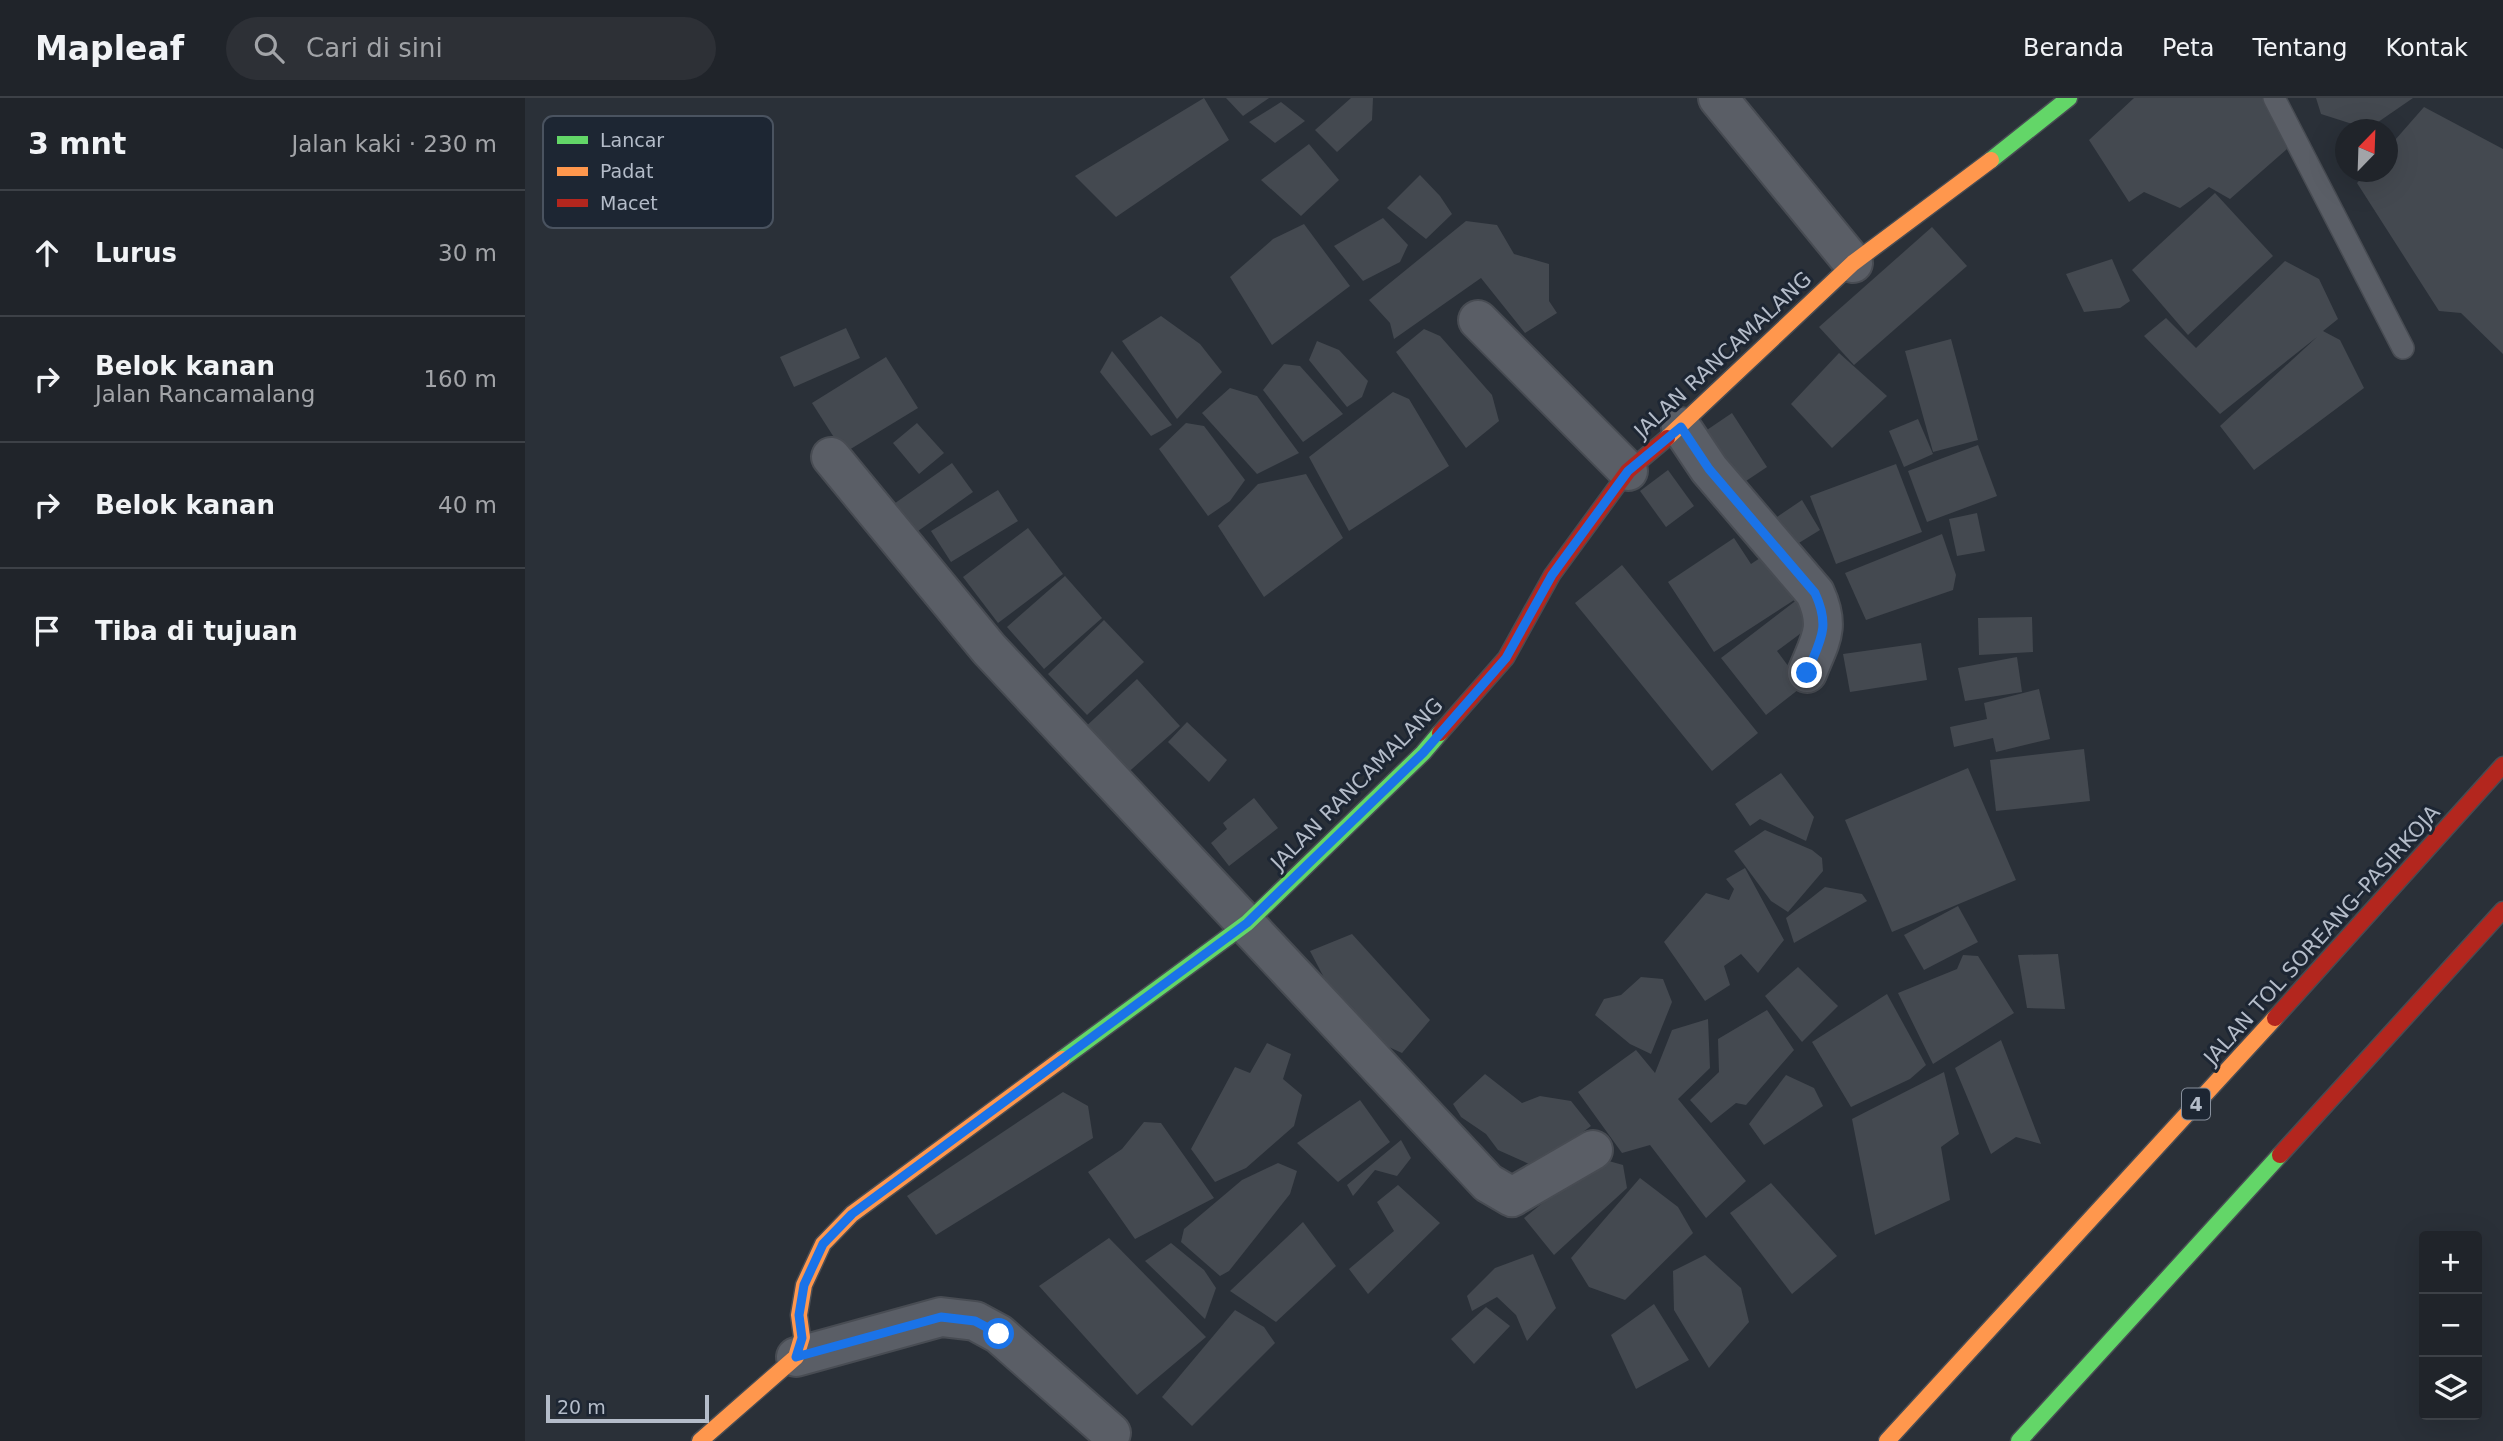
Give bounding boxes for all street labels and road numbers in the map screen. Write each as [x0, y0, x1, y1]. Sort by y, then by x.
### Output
street label: JALAN RANCAMALANG [1628, 267, 1816, 445]
street label: JALAN RANCAMALANG [1265, 693, 1448, 876]
street label: JALAN TOL SOREANG–PASIRKOJA [2198, 800, 2445, 1071]
road number: 4 [2182, 1088, 2210, 1120]

